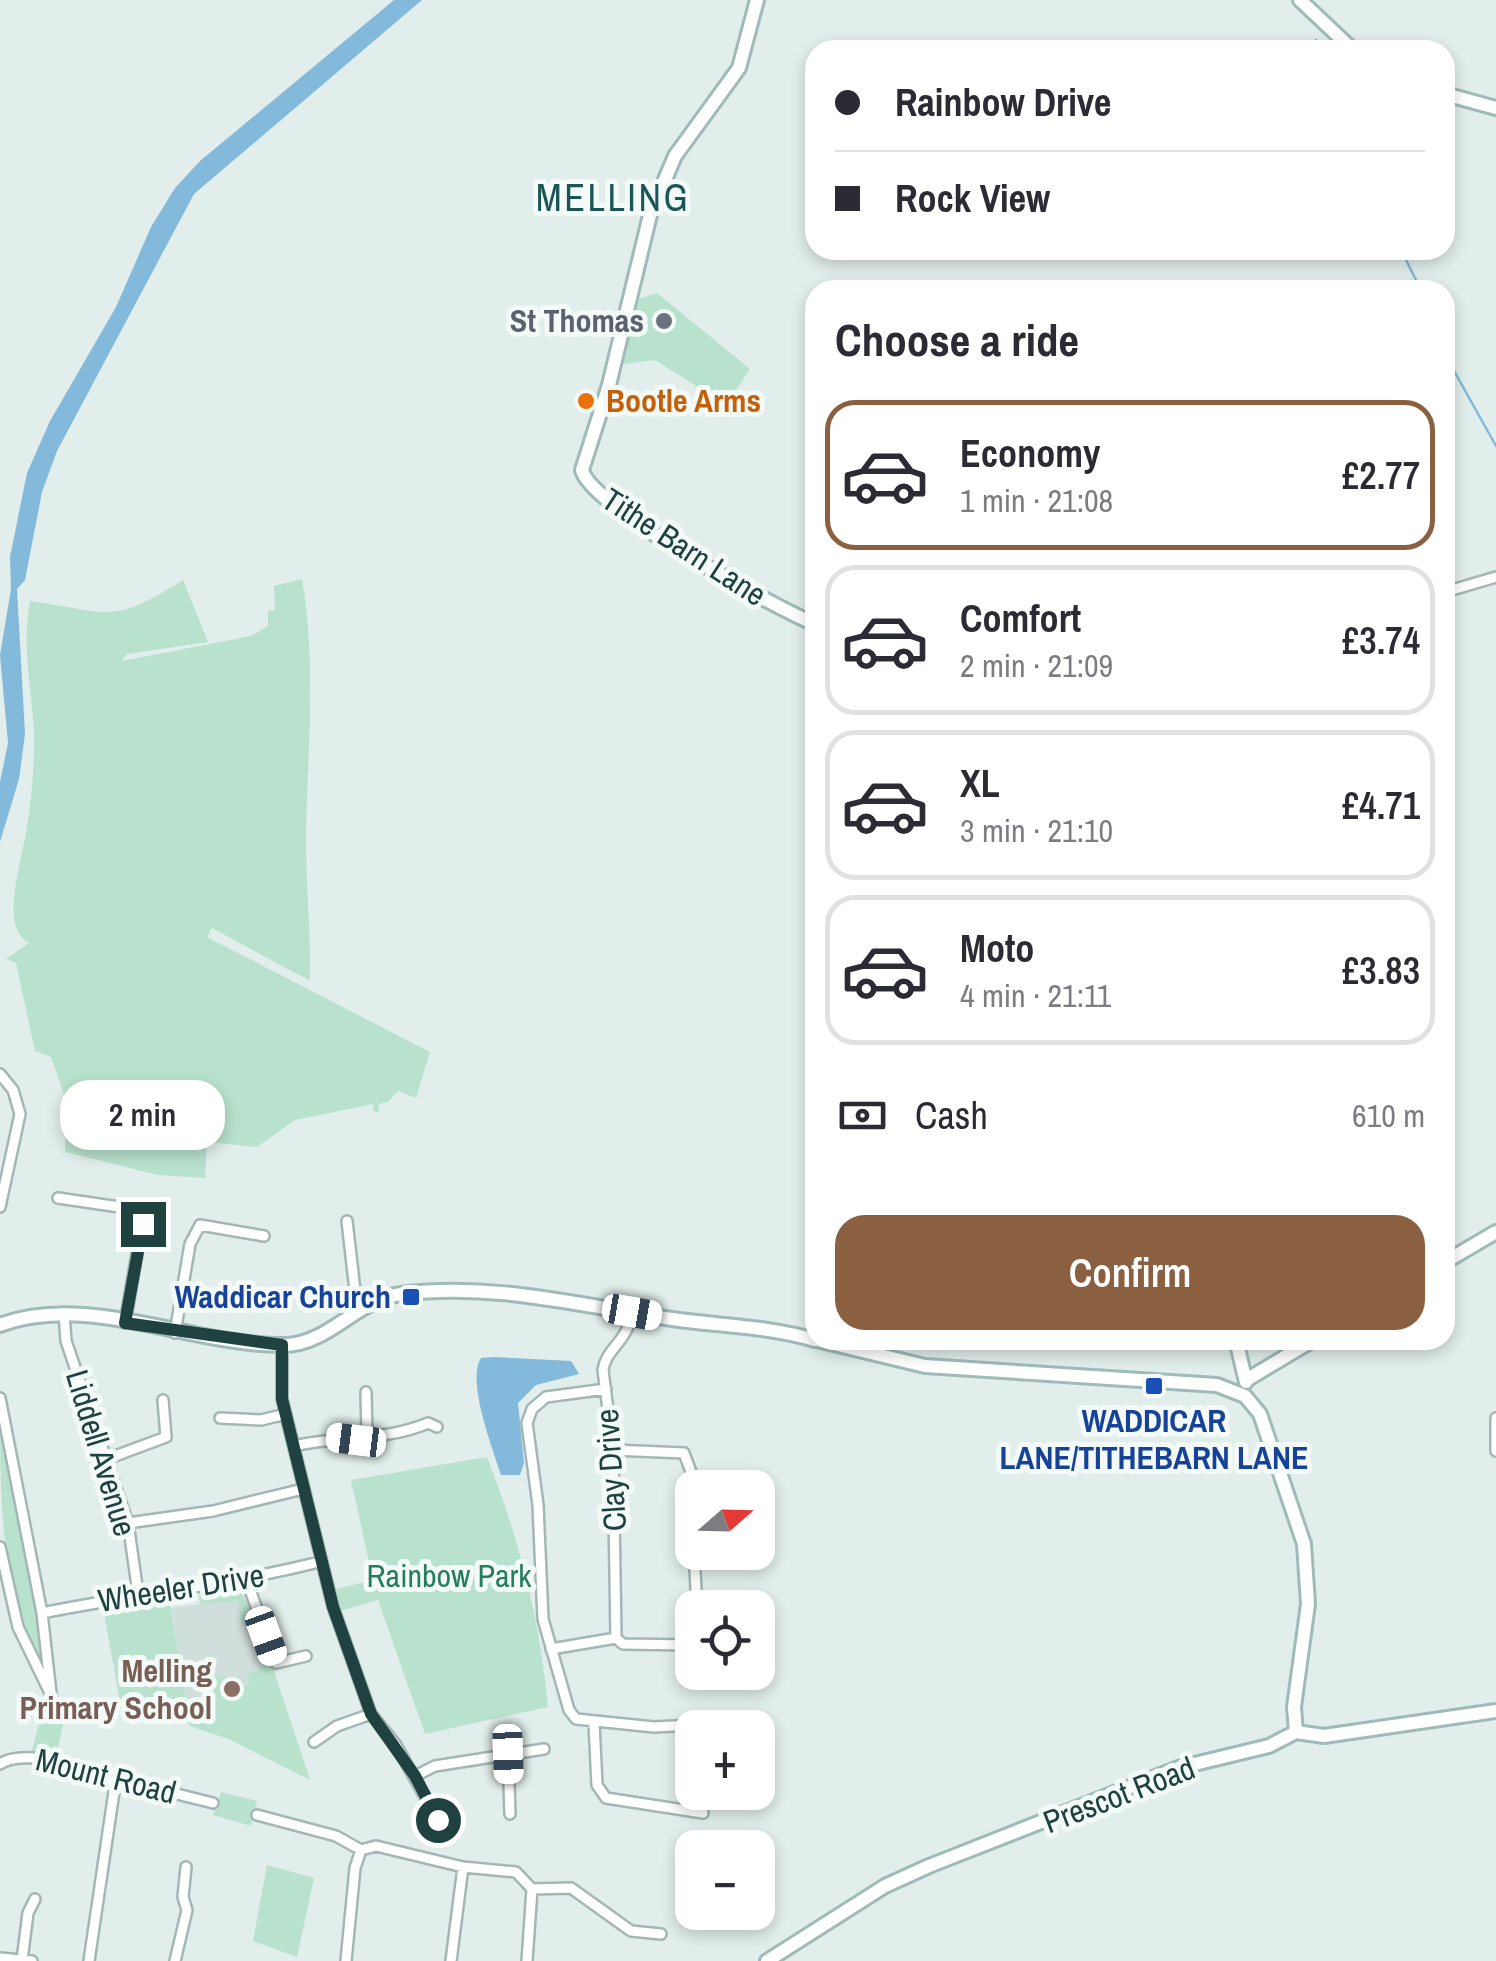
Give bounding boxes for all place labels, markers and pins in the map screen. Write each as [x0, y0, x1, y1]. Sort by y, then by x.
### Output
place label: St Thomas [510, 299, 644, 342]
marker: St Thomas [653, 310, 675, 332]
place label: Bootle Arms [606, 379, 761, 422]
marker: Bootle Arms [575, 390, 597, 412]
place label: Waddicar Church [175, 1275, 391, 1318]
marker: Waddicar Church [400, 1286, 422, 1308]
marker: WADDICAR LANE/TITHEBARN LANE [1143, 1375, 1165, 1397]
place label: WADDICAR LANE/TITHEBARN LANE [999, 1399, 1309, 1479]
place label: Melling Primary School [19, 1649, 212, 1729]
marker: Melling Primary School [221, 1678, 243, 1700]

